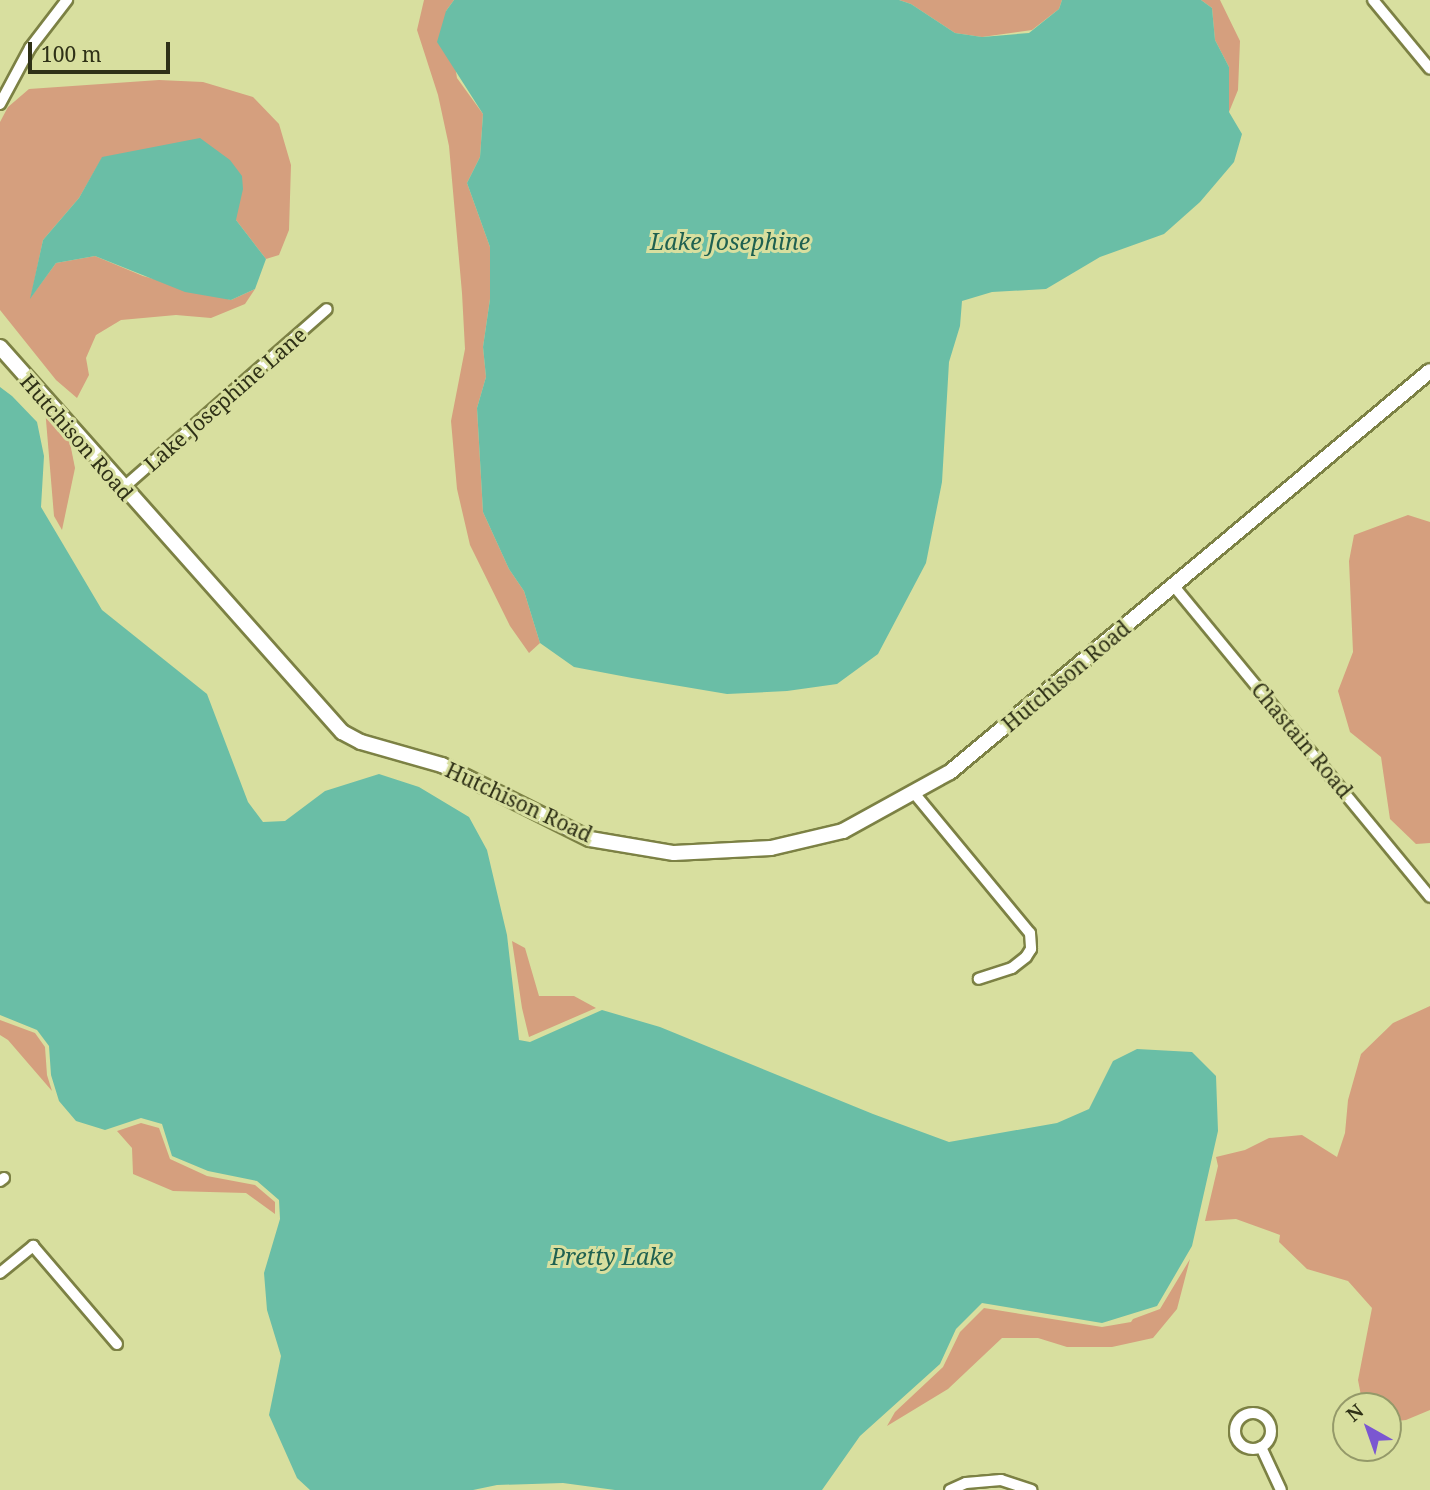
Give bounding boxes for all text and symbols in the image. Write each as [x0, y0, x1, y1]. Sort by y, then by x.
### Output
scale bar [32, 28, 173, 72]
text: 100 m [41, 40, 102, 68]
water label: Lake Josephine [650, 227, 810, 255]
street label: Lake Josephine Lane [139, 322, 311, 476]
street label: Hutchison Road [15, 369, 139, 505]
street label: Hutchison Road [997, 615, 1135, 737]
street label: Chastain Road [1246, 677, 1358, 803]
street label: Hutchison Road [442, 757, 596, 847]
water label: Pretty Lake [551, 1242, 673, 1270]
north arrow [1332, 1392, 1402, 1462]
text: N [1341, 1398, 1369, 1427]

